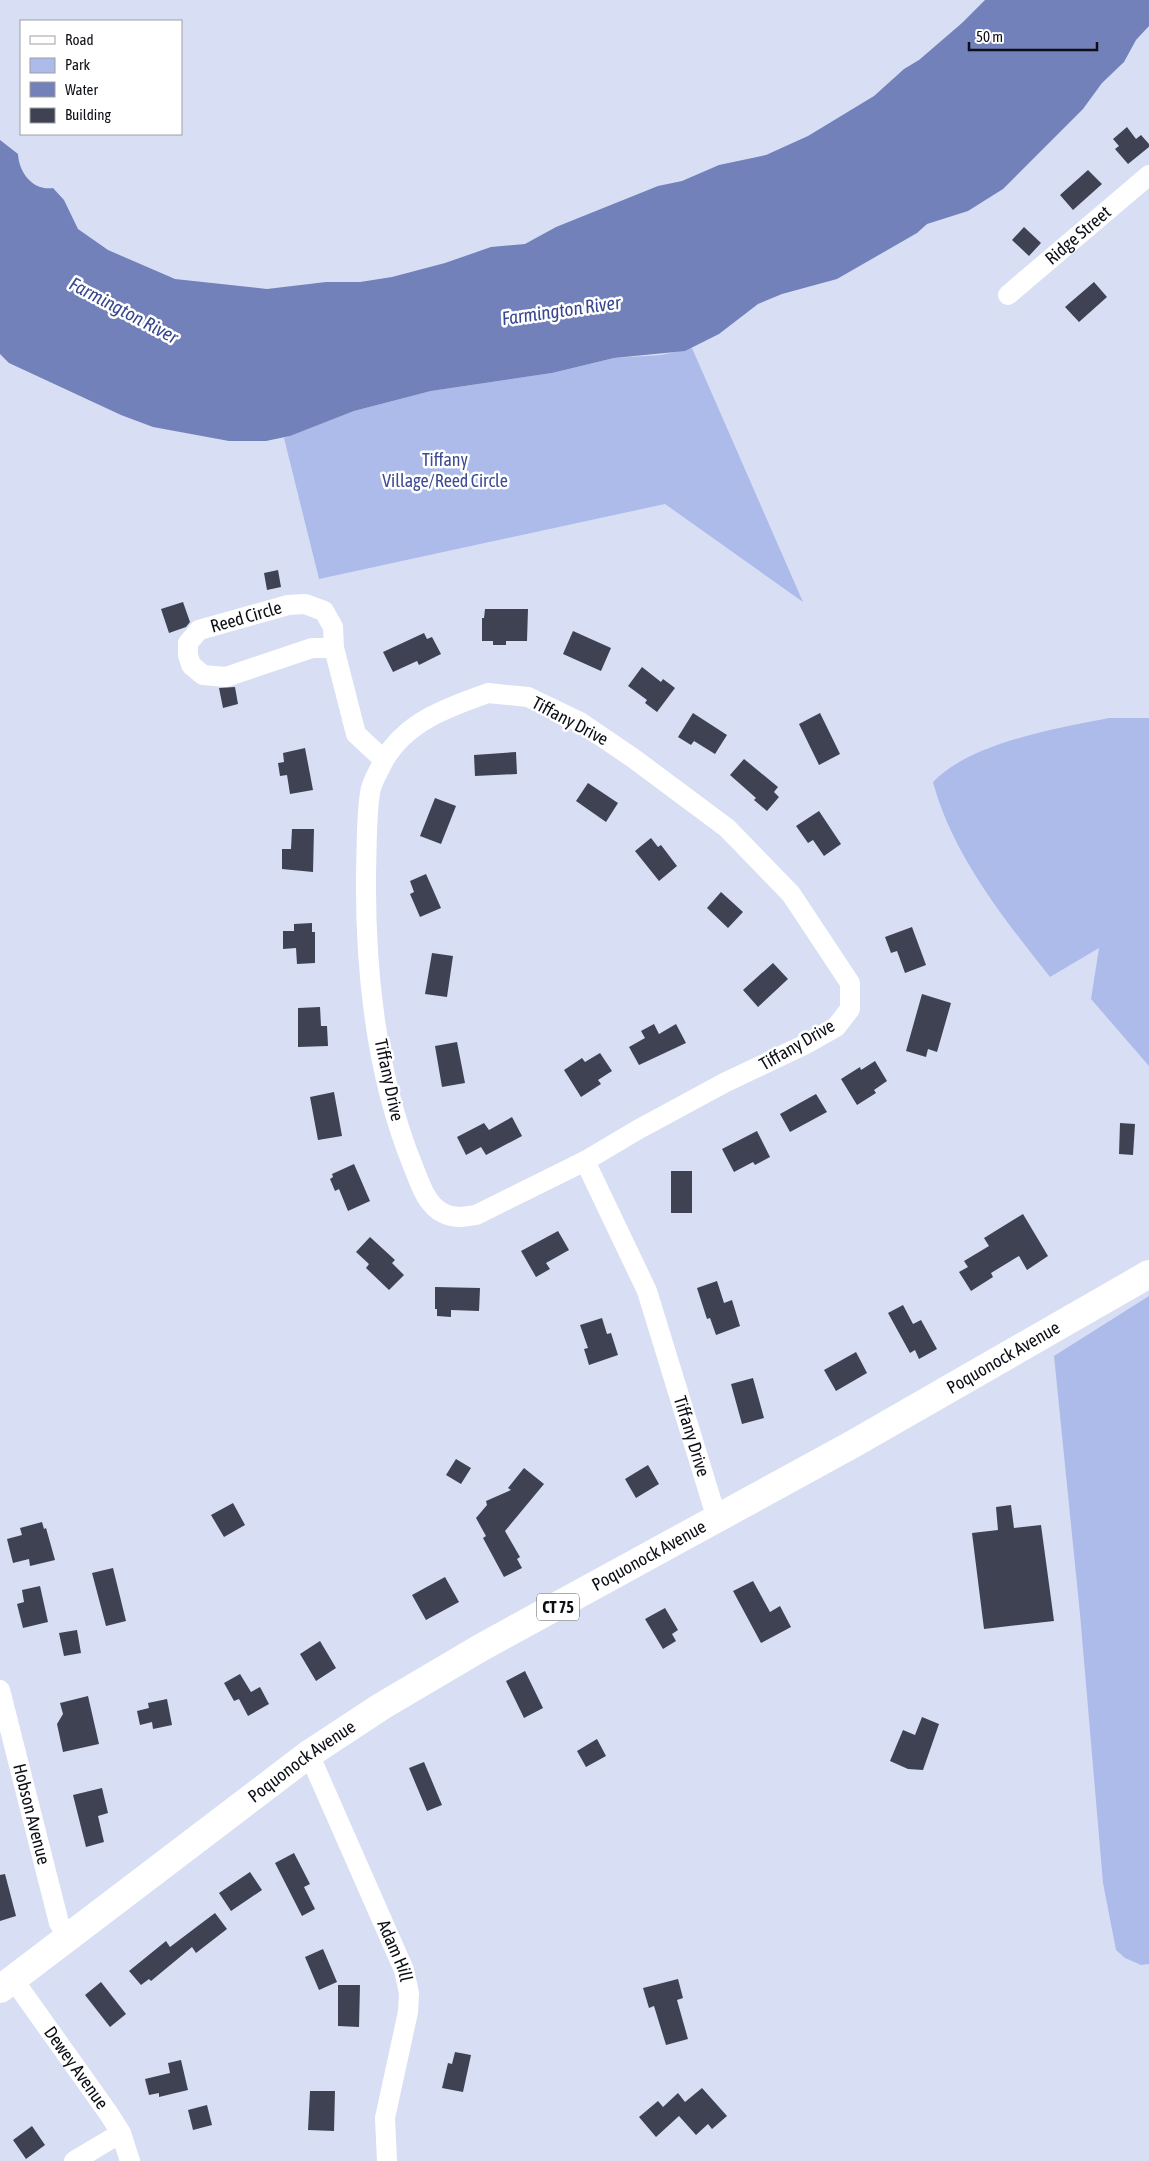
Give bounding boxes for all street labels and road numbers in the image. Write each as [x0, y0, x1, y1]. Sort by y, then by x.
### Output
street label: Ridge Street [1041, 201, 1115, 269]
street label: Reed Circle [208, 596, 284, 637]
street label: Tiffany Drive [529, 692, 612, 749]
street label: Tiffany Drive [755, 1015, 838, 1075]
street label: Tiffany Drive [371, 1037, 408, 1123]
street label: Poquonock Avenue [943, 1316, 1063, 1398]
street label: Tiffany Drive [670, 1393, 714, 1479]
street label: Poquonock Avenue [588, 1516, 709, 1595]
road number: CT 75 [537, 1594, 579, 1620]
street label: Poquonock Avenue [244, 1716, 359, 1807]
street label: Hobson Avenue [9, 1761, 55, 1867]
street label: Adam Hill [373, 1916, 417, 1984]
street label: Dewey Avenue [40, 2022, 113, 2113]

